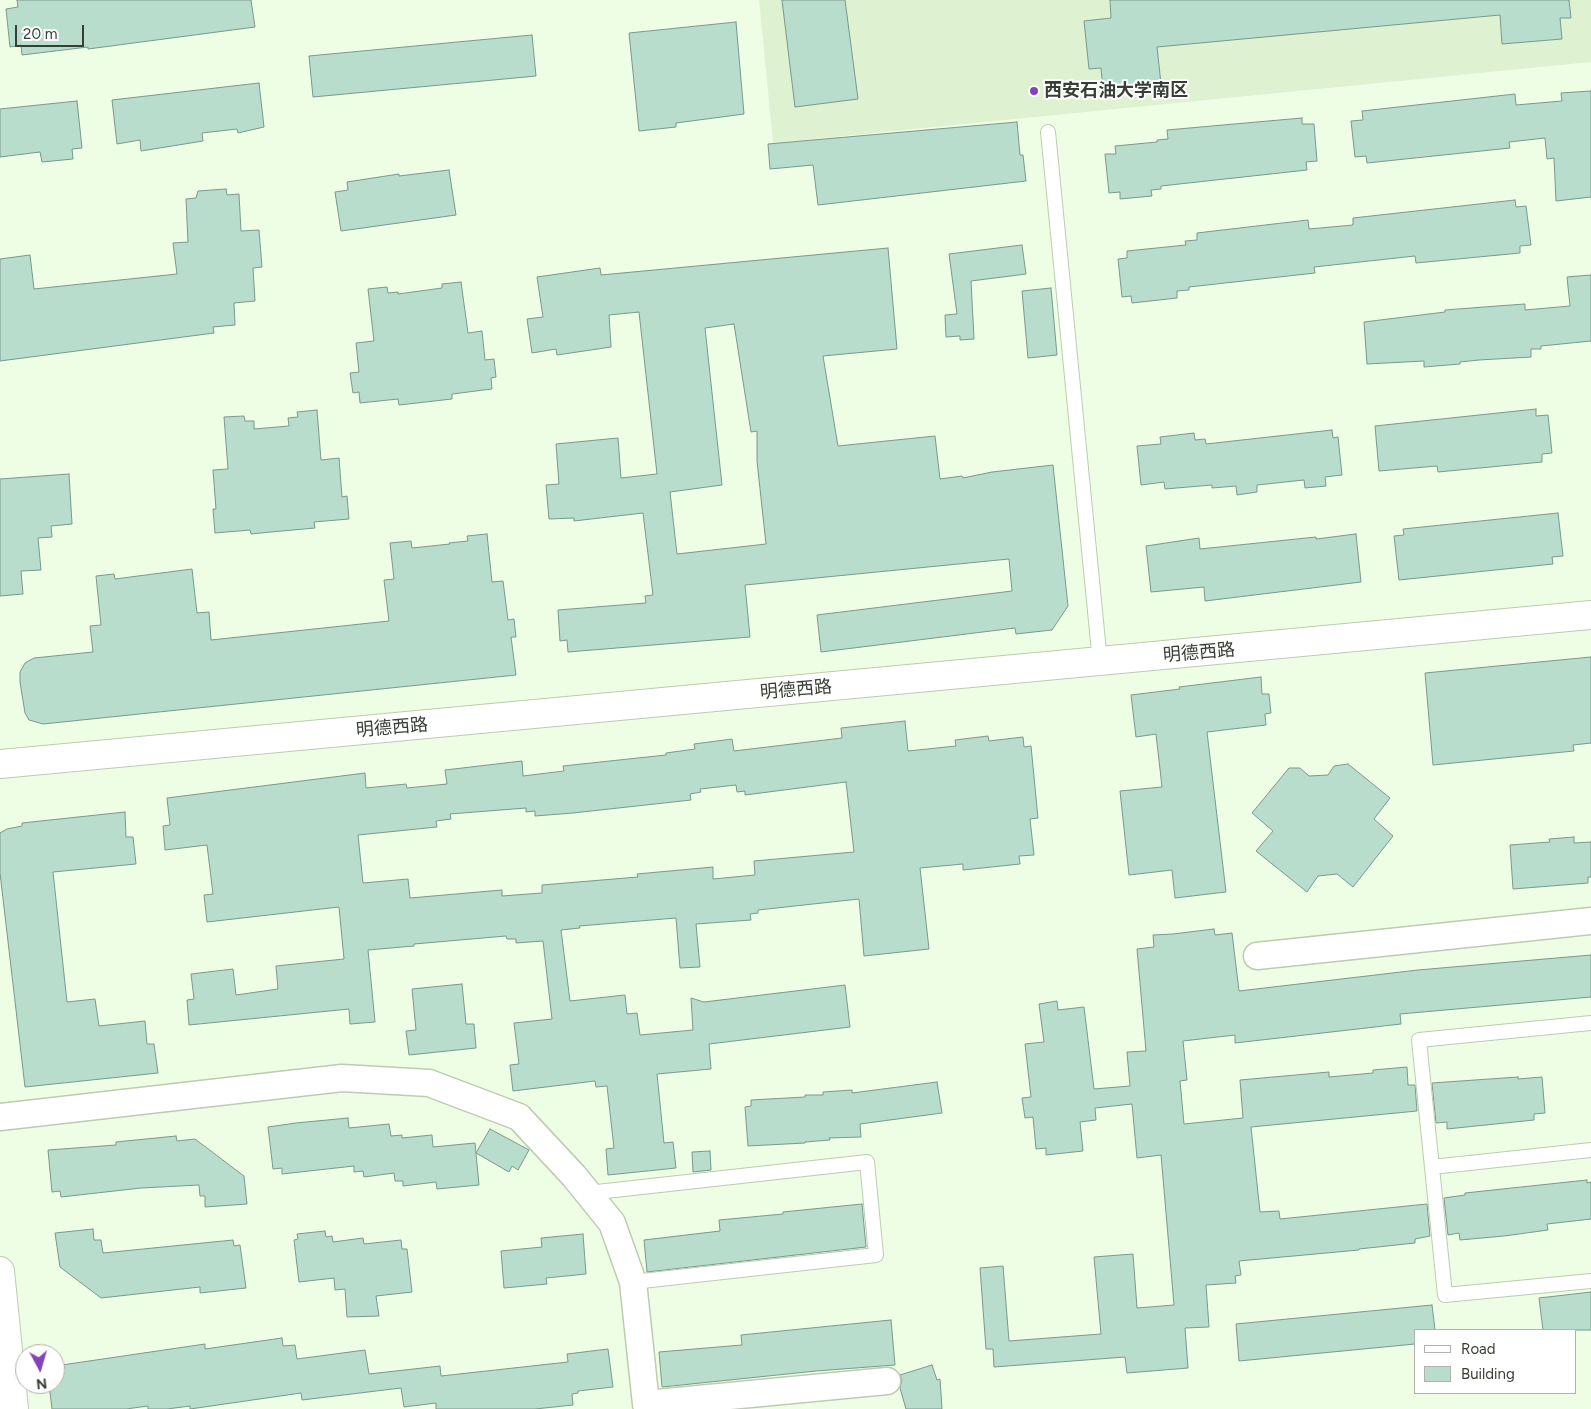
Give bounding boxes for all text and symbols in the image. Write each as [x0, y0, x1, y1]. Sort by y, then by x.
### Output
scale bar [18, 15, 86, 47]
text: 20 m [23, 25, 57, 43]
place label: 西安石油大学南区 [1044, 80, 1188, 102]
marker: 西安石油大学南区 [1028, 85, 1040, 97]
street label: 明德西路 [1162, 639, 1236, 667]
street label: 明德西路 [759, 676, 833, 704]
street label: 明德西路 [355, 714, 429, 742]
legend [1414, 1329, 1576, 1394]
text: Road [1461, 1340, 1496, 1358]
north arrow [15, 1344, 65, 1394]
text: Building [1461, 1365, 1515, 1383]
text: N [35, 1374, 48, 1392]

